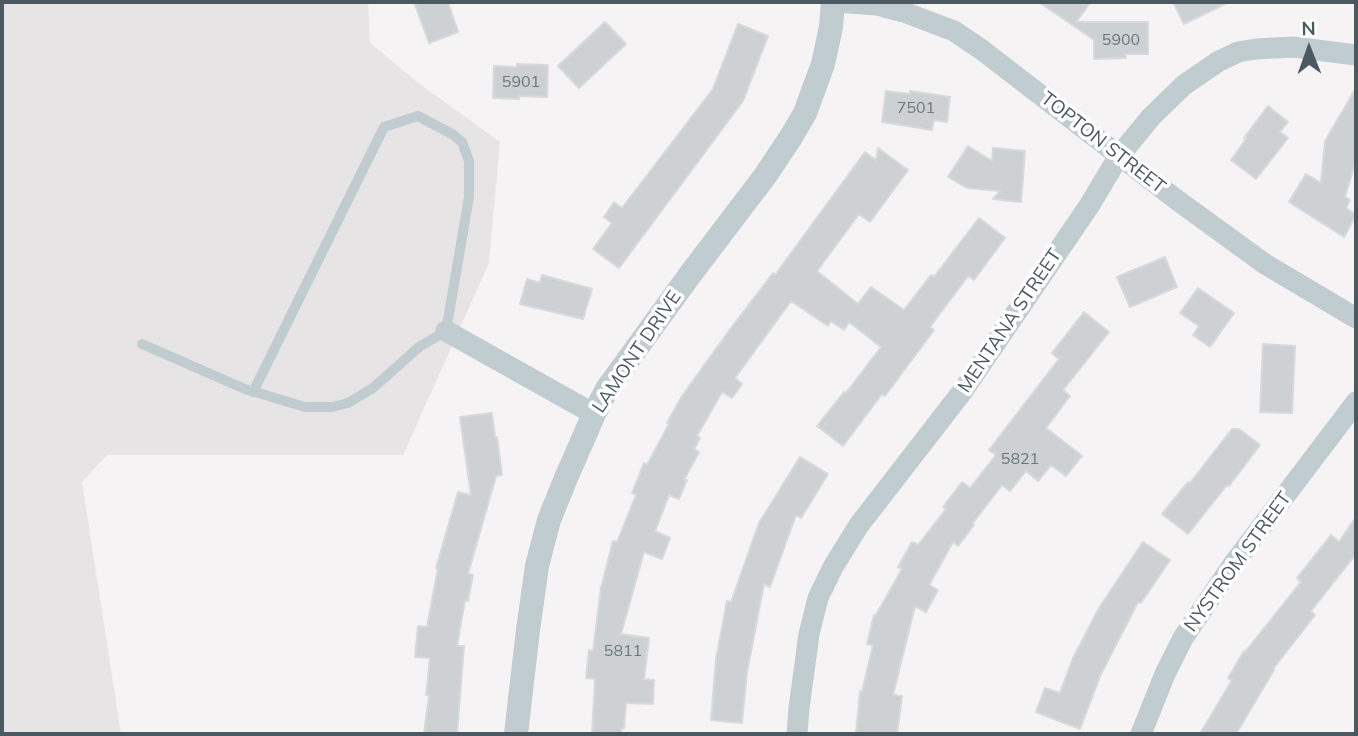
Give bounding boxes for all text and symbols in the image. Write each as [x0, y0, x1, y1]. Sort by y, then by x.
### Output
north arrow [1274, 14, 1344, 84]
text: N [1301, 16, 1316, 40]
house number: 5900 [1102, 30, 1140, 50]
house number: 5901 [502, 72, 540, 92]
street label: TOPTON STREET [1036, 87, 1170, 199]
house number: 7501 [897, 98, 935, 118]
street label: MENTANA STREET [953, 245, 1067, 397]
street label: LAMONT DRIVE [588, 287, 686, 417]
house number: 5821 [1001, 449, 1039, 469]
street label: NYSTROM STREET [1180, 488, 1296, 636]
house number: 5811 [604, 641, 642, 661]

